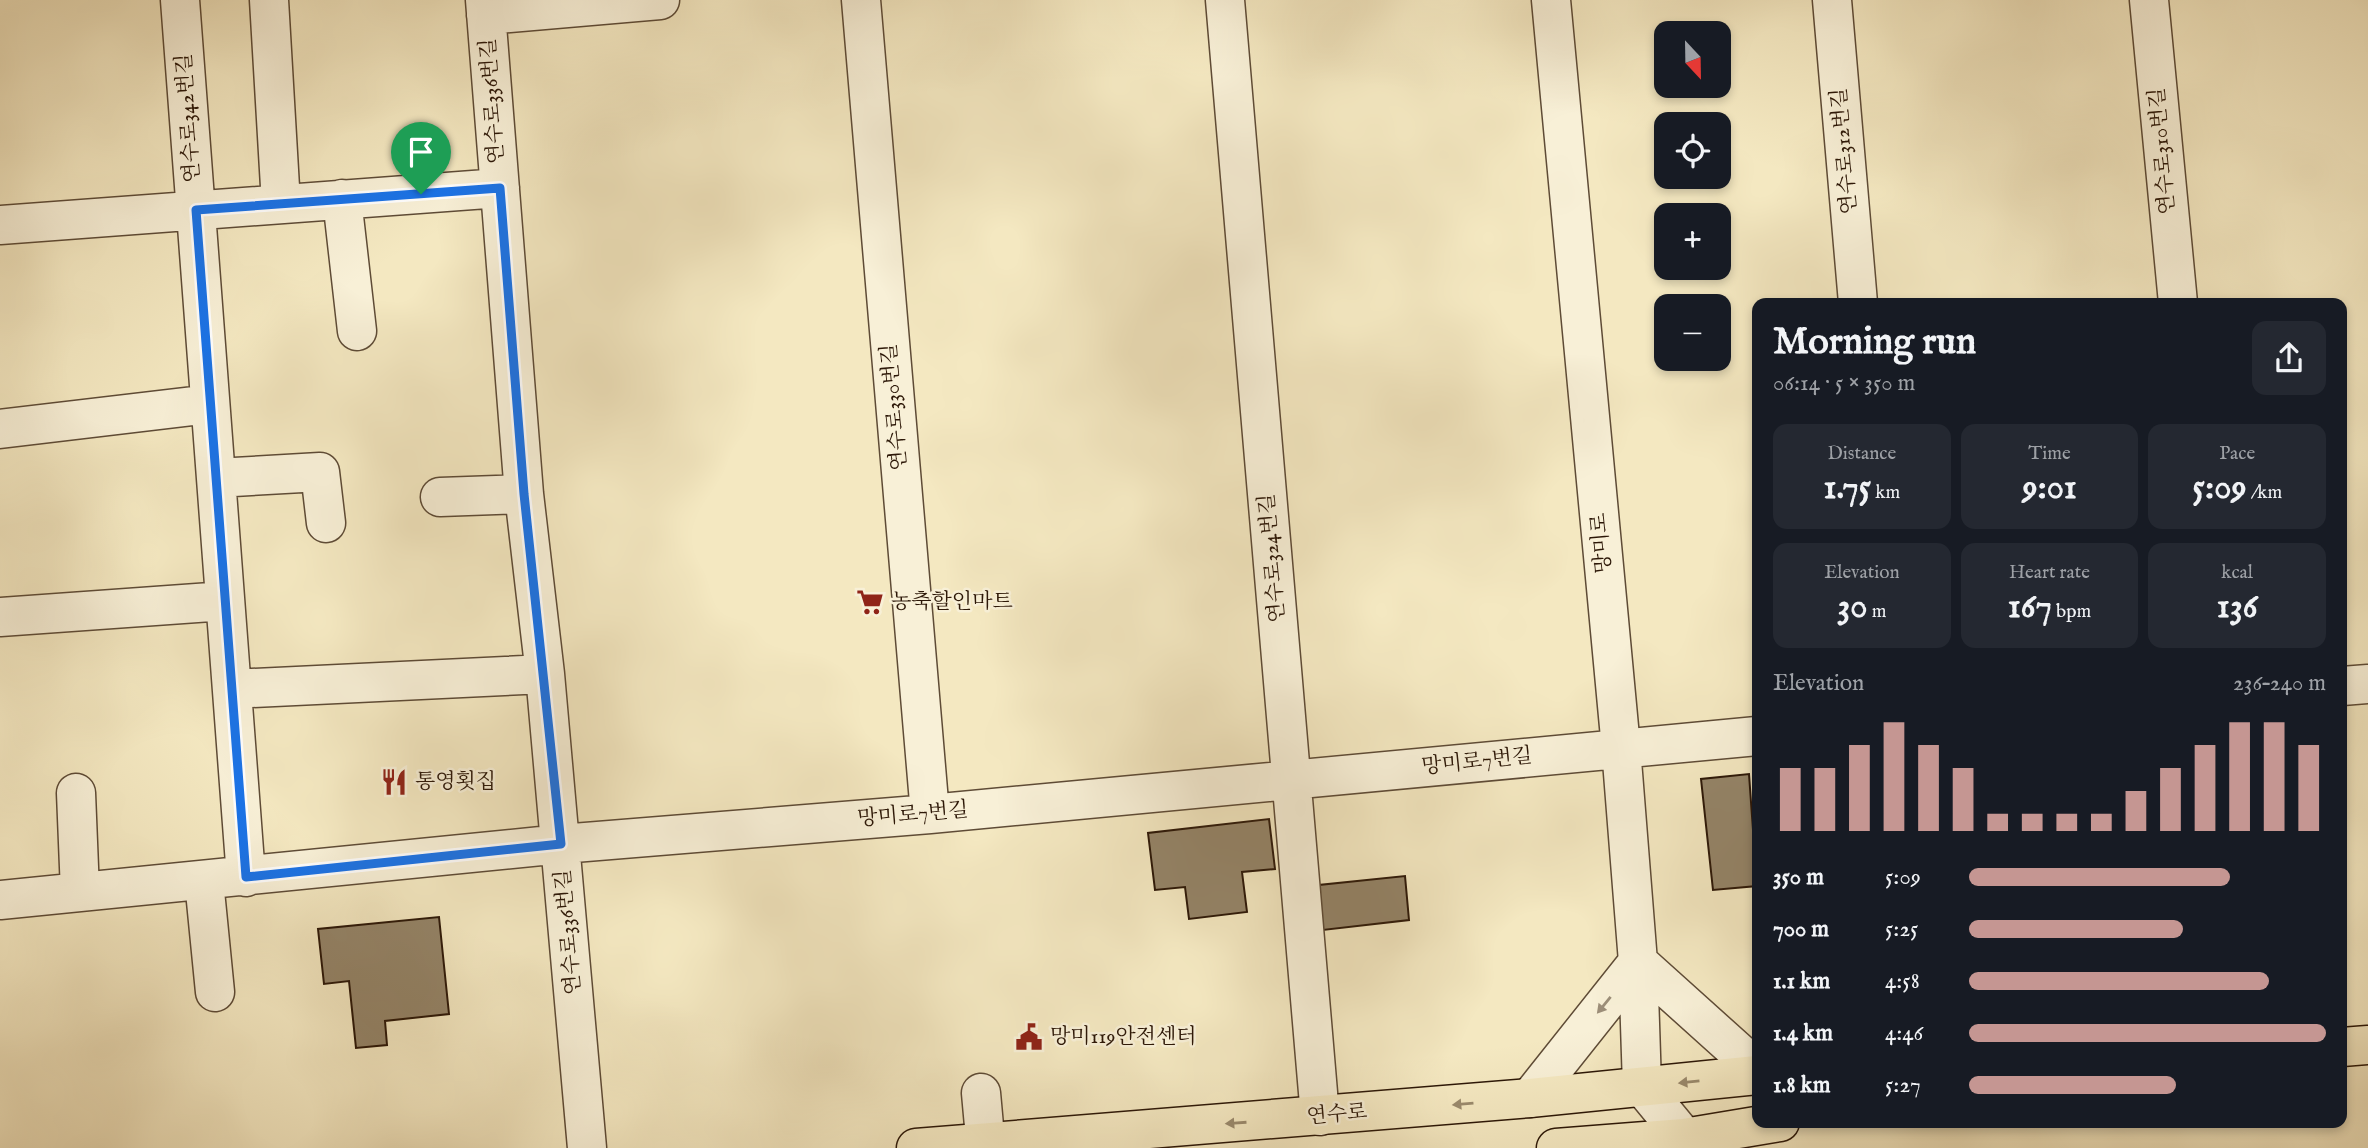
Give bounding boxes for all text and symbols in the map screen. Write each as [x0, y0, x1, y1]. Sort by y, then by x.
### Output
north arrow [1654, 21, 1731, 98]
map controls [1654, 21, 1731, 371]
street label: 연수로336번길 [475, 37, 511, 165]
street label: 연수로342번길 [171, 52, 207, 184]
street label: 연수로310번길 [2144, 86, 2182, 216]
street label: 연수로312번길 [1826, 87, 1864, 215]
button: locate [1654, 112, 1731, 189]
pin [391, 122, 451, 194]
icon: arrive [402, 133, 440, 171]
button: + [1654, 203, 1731, 280]
button: − [1654, 294, 1731, 371]
text: Morning run [1773, 319, 1976, 367]
button: share [2252, 321, 2326, 395]
street label: 연수로330번길 [876, 342, 914, 472]
text: 06:14 · 5 × 350 m [1773, 369, 1915, 398]
text: Distance [1827, 442, 1896, 466]
text: Time [2028, 442, 2071, 466]
text: Pace [2219, 442, 2255, 466]
text: 1.75 [1823, 466, 1871, 511]
text: 9:01 [2022, 466, 2077, 511]
text: 5:09 [2192, 466, 2247, 511]
text: km [1871, 481, 1900, 505]
text: /km [2247, 481, 2282, 505]
street label: 연수로324번길 [1254, 492, 1292, 624]
street label: 망미로 [1586, 512, 1618, 574]
text: Elevation [1824, 561, 1900, 585]
text: Heart rate [2009, 561, 2090, 585]
text: kcal [2221, 561, 2253, 585]
text: 30 [1837, 585, 1868, 630]
text: 167 [2008, 585, 2052, 630]
text: 136 [2217, 585, 2258, 630]
supermarket icon: 농축할인마트 [855, 587, 885, 617]
place label: 농축할인마트 [891, 589, 1013, 616]
text: m [1868, 600, 1886, 624]
text: bpm [2052, 600, 2091, 624]
text: Elevation [1773, 669, 1864, 698]
text: 236–240 m [2233, 669, 2326, 698]
street label: 망미로7번길 [1420, 743, 1534, 781]
restaurant icon: 통영횟집 [379, 767, 409, 797]
place label: 통영횟집 [415, 769, 496, 796]
street label: 망미로7번길 [856, 797, 970, 833]
text: 350 m [1773, 863, 1824, 892]
text: 5:09 [1885, 863, 1921, 892]
street label: 연수로336번길 [550, 868, 588, 996]
text: 700 m [1773, 915, 1829, 944]
text: 5:25 [1885, 915, 1918, 944]
text: 1.1 km [1773, 967, 1830, 996]
text: 4:58 [1885, 967, 1920, 996]
one-way arrow [1597, 996, 1611, 1014]
text: 1.4 km [1773, 1019, 1833, 1048]
text: 4:46 [1885, 1019, 1923, 1048]
public building icon: 망미119안전센터 [1014, 1022, 1044, 1052]
place label: 망미119안전센터 [1050, 1024, 1197, 1051]
text: 1.8 km [1773, 1071, 1831, 1100]
text: 5:27 [1885, 1071, 1921, 1100]
one-way arrow [1678, 1076, 1700, 1087]
street label: 연수로 [1306, 1099, 1368, 1131]
one-way arrow [1451, 1099, 1473, 1110]
one-way arrow [1225, 1118, 1247, 1129]

